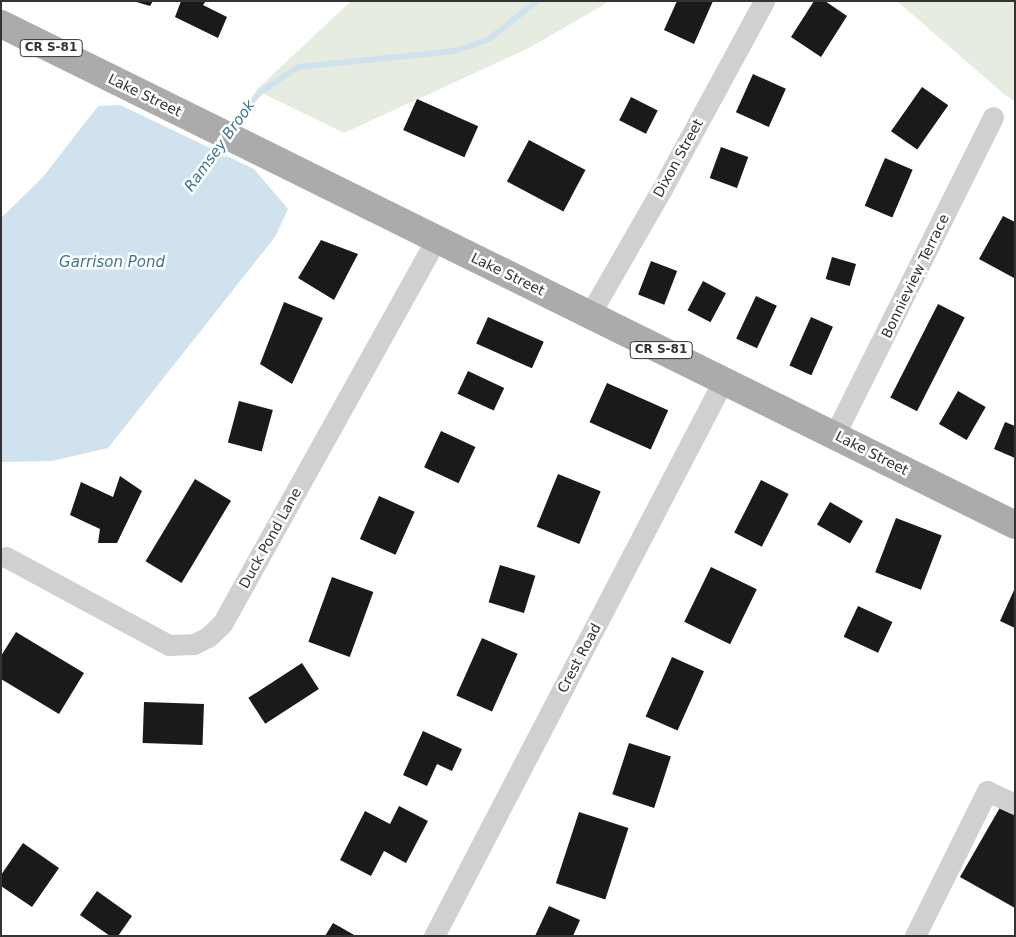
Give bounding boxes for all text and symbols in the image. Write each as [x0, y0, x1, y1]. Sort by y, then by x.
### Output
road number: CR S-81 [18, 38, 84, 58]
street label: Lake Street [106, 70, 184, 120]
water label: Ramsey Brook [181, 97, 259, 195]
street label: Dixon Street [650, 116, 706, 200]
street label: Bonnieview Terrace [878, 211, 952, 341]
street label: Lake Street [469, 249, 547, 299]
water label: Garrison Pond [59, 254, 165, 272]
road number: CR S-81 [628, 340, 694, 360]
street label: Lake Street [833, 427, 911, 479]
street label: Duck Pond Lane [235, 485, 305, 591]
street label: Crest Road [554, 620, 604, 696]

